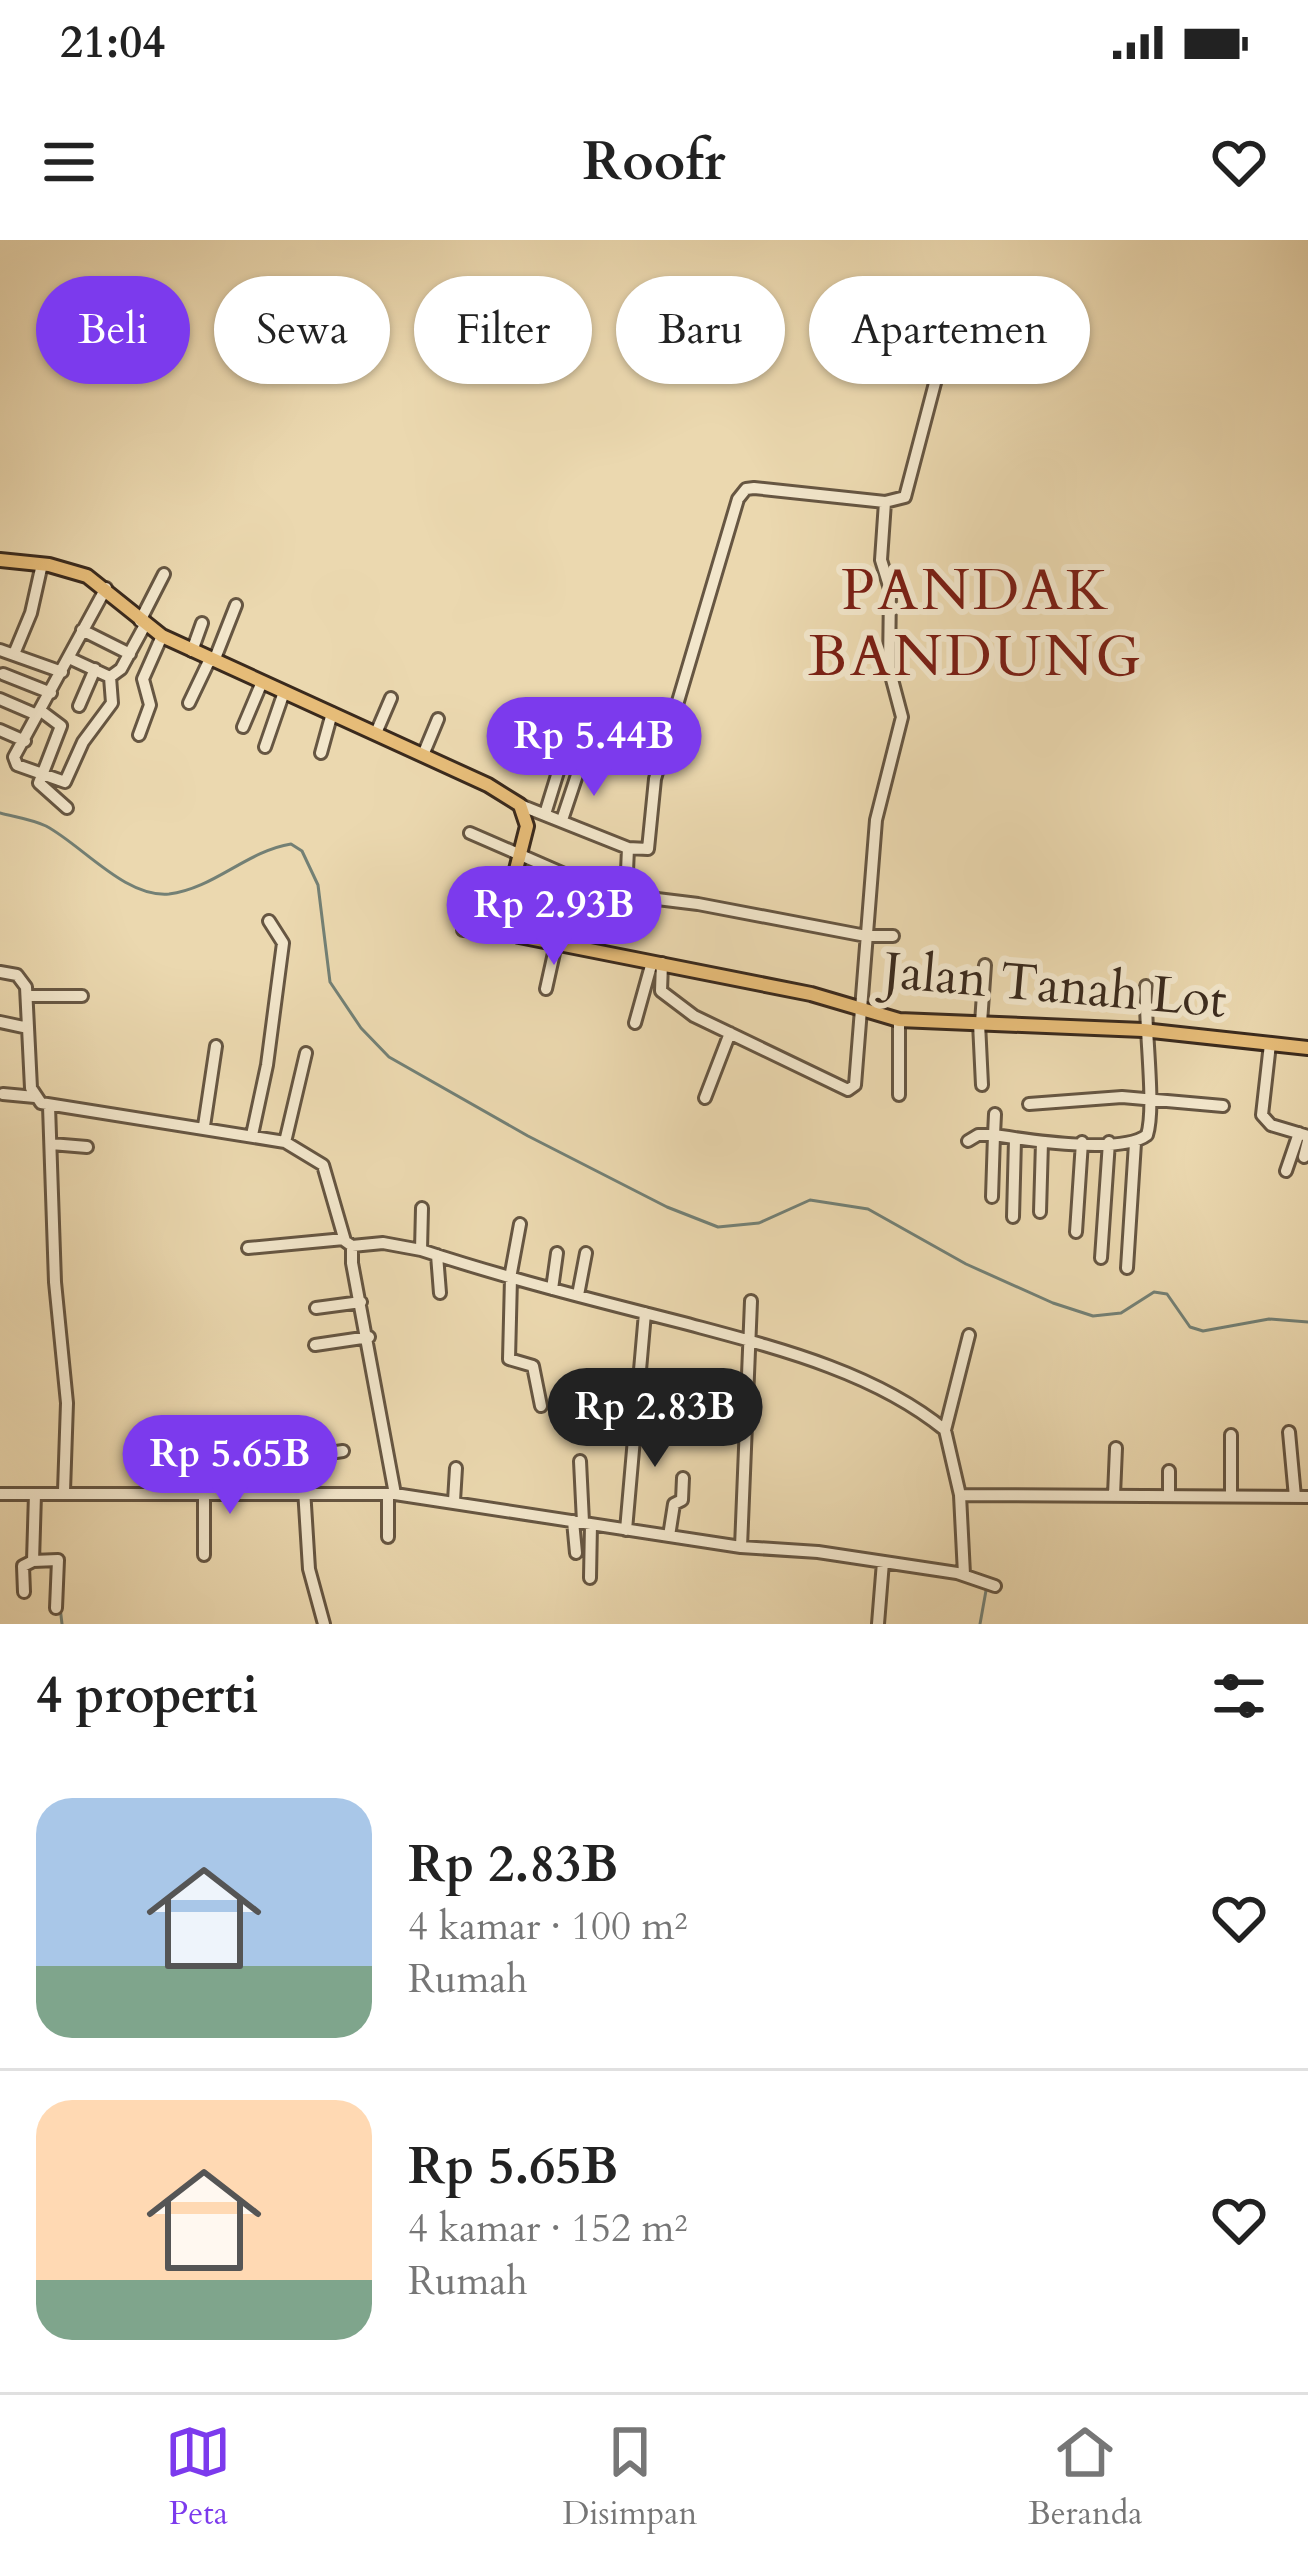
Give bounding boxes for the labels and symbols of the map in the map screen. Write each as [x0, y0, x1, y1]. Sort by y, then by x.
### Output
district label: PANDAK BANDUNG [808, 553, 1144, 696]
pin: Rp 5.44B [470, 697, 718, 799]
pin: Rp 2.93B [430, 866, 678, 968]
street label: Jalan Tanah Lot [874, 936, 1229, 1036]
pin: Rp 2.83B [531, 1368, 779, 1470]
pin: Rp 5.65B [106, 1415, 354, 1517]

